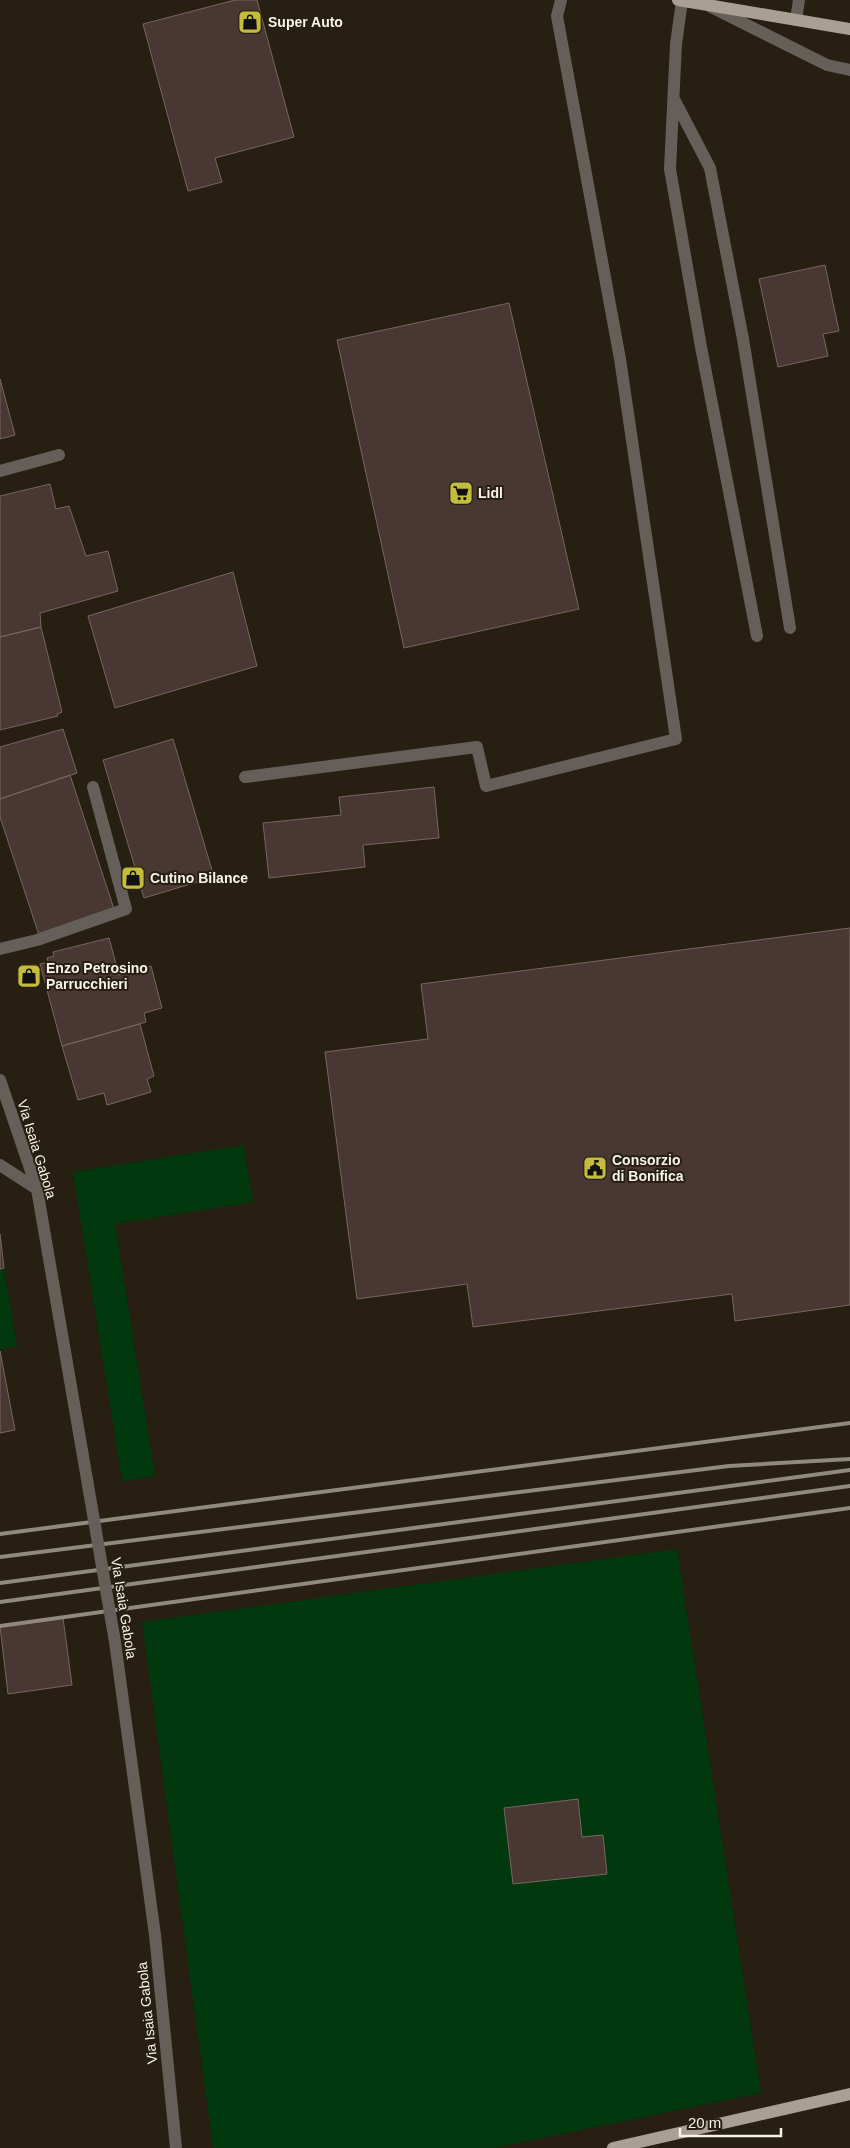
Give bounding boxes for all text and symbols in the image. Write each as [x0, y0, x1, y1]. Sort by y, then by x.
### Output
shop icon: Super Auto [237, 9, 263, 35]
place label: Super Auto [268, 14, 343, 30]
supermarket icon: Lidl [448, 480, 474, 506]
place label: Lidl [478, 485, 503, 501]
shop icon: Cutino Bilance [120, 865, 146, 891]
place label: Cutino Bilance [150, 870, 248, 886]
place label: Enzo Petrosino Parrucchieri [46, 960, 148, 992]
shop icon: Enzo Petrosino Parrucchieri [16, 963, 42, 989]
street label: Via Isaia Gabola [14, 1098, 60, 1201]
place label: Consorzio di Bonifica [612, 1152, 684, 1184]
public building icon: Consorzio di Bonifica [582, 1155, 608, 1181]
street label: Via Isaia Gabola [108, 1556, 140, 1660]
street label: Via Isaia Gabola [134, 1961, 160, 2065]
scale bar [680, 2106, 781, 2138]
text: 20 m [688, 2114, 721, 2131]

